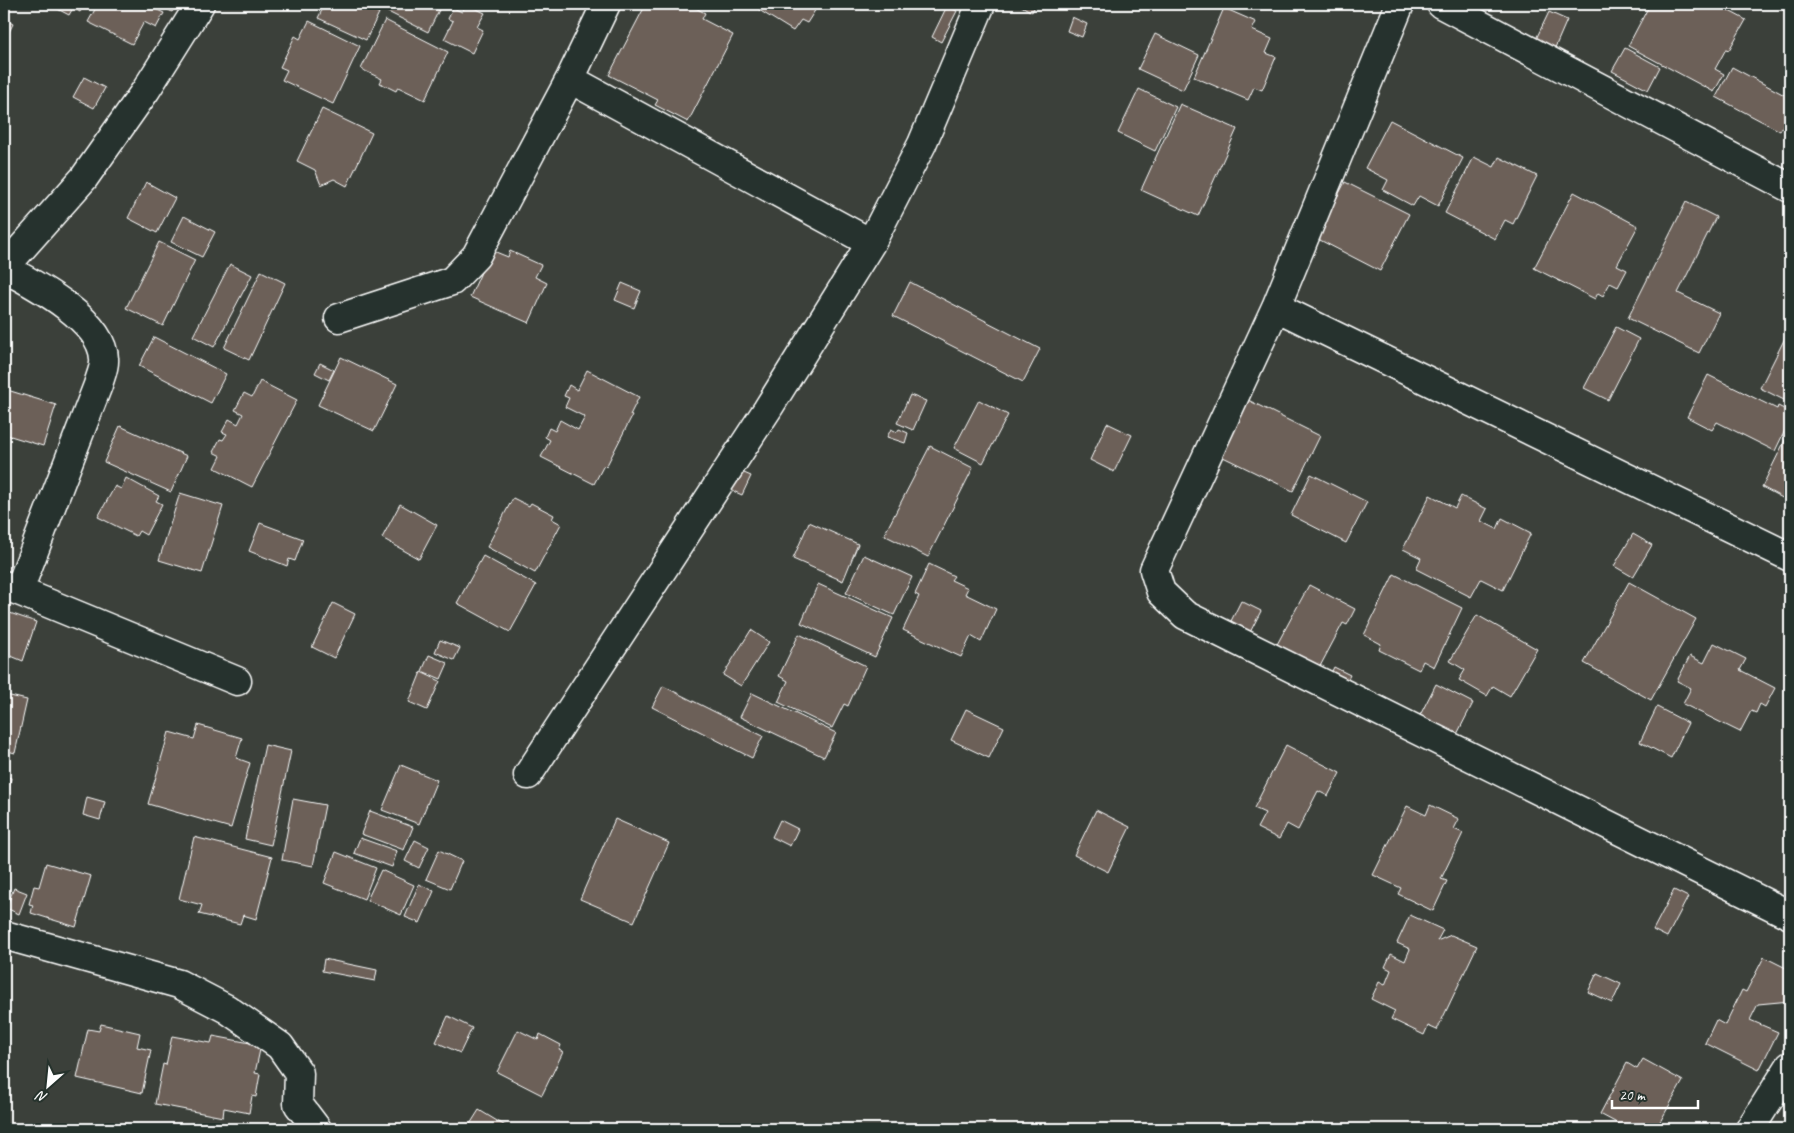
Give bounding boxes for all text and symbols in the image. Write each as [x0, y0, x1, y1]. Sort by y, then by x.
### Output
north arrow [22, 1060, 72, 1110]
scale bar [1612, 1078, 1698, 1110]
text: 20 m [1619, 1086, 1646, 1105]
text: N [33, 1087, 50, 1107]

